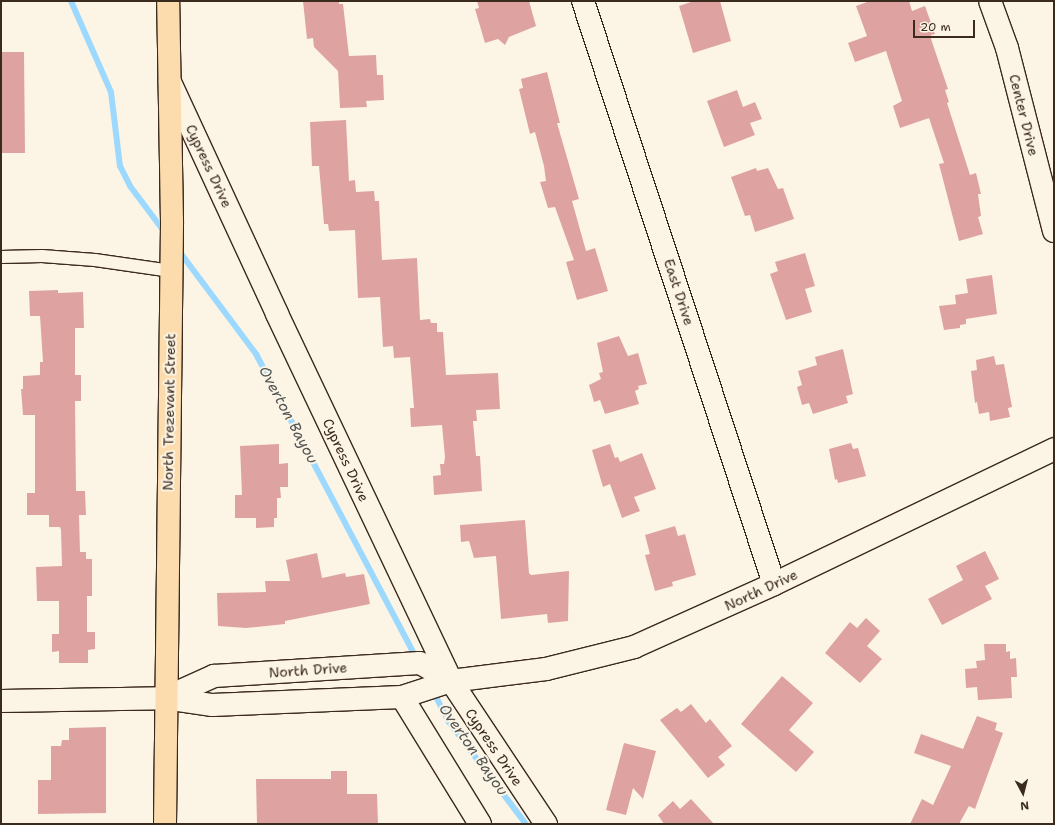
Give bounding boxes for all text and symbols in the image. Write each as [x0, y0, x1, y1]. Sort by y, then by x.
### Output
scale bar [915, 12, 977, 38]
text: 20 m [920, 19, 951, 35]
street label: Center Drive [1006, 72, 1042, 158]
street label: Cypress Drive [182, 122, 236, 210]
street label: East Drive [660, 257, 698, 327]
street label: North Trezevant Street [159, 333, 179, 491]
water label: Overton Bayou [255, 363, 321, 467]
street label: Cypress Drive [319, 416, 373, 504]
street label: North Drive [722, 566, 800, 614]
street label: North Drive [268, 659, 348, 681]
water label: Overton Bayou [435, 701, 511, 799]
street label: Cypress Drive [462, 705, 526, 789]
north arrow [1003, 773, 1043, 813]
text: N [1019, 797, 1030, 813]

